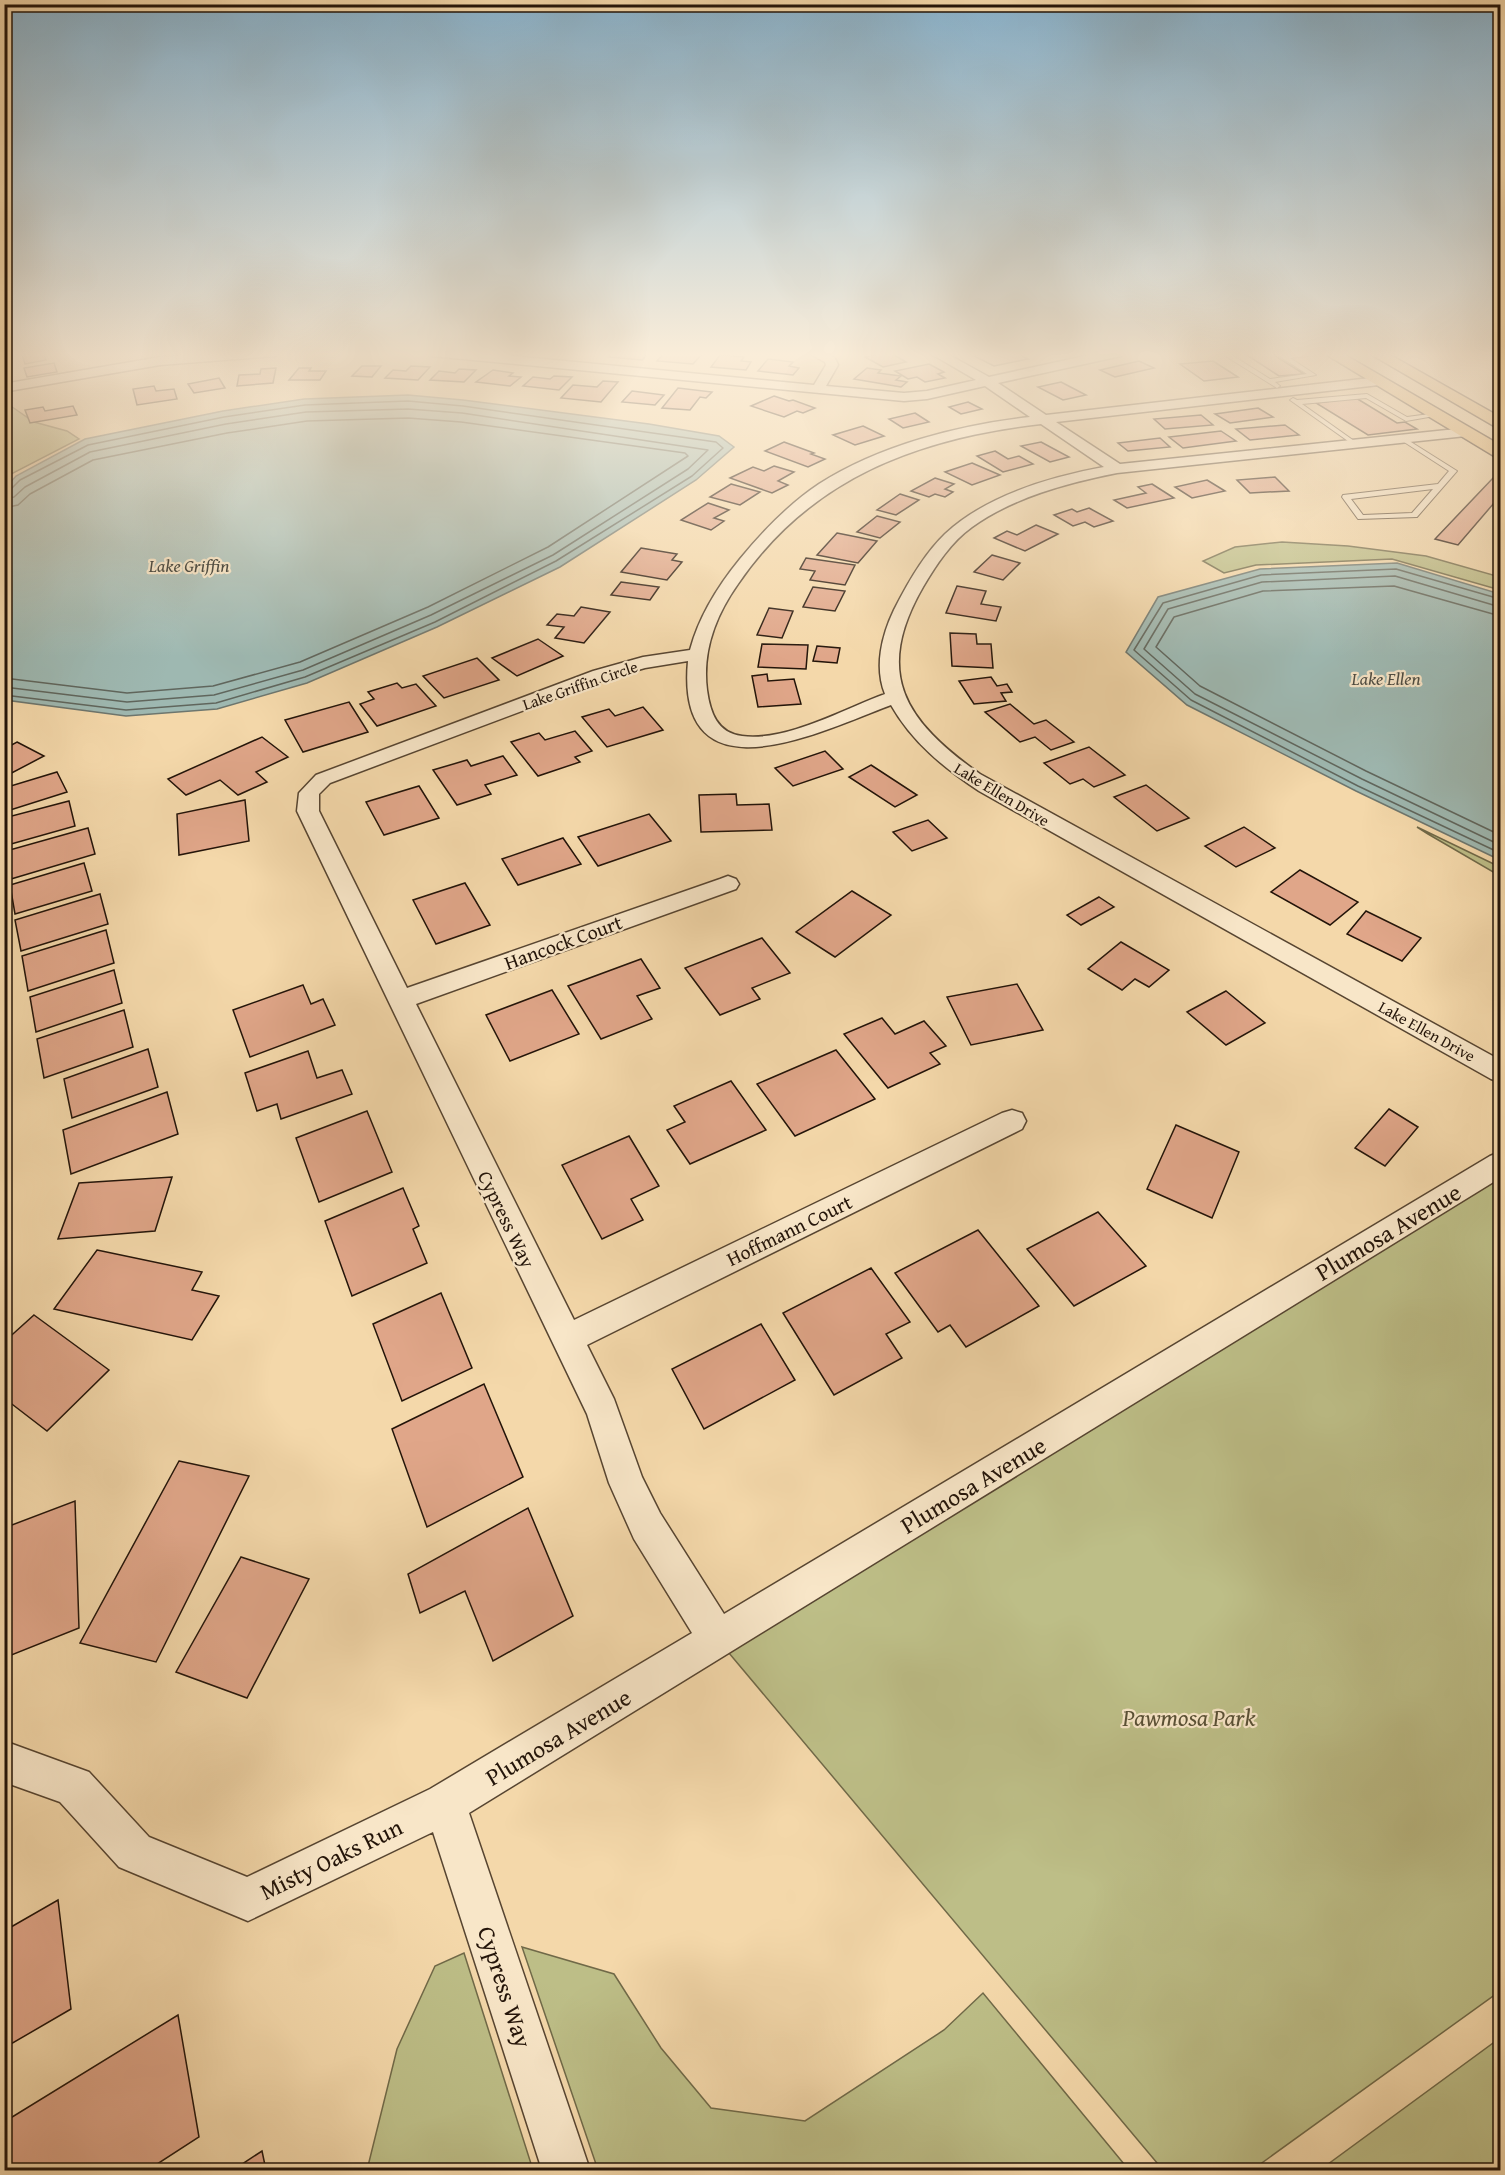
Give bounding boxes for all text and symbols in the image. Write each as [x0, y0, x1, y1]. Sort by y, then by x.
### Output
water label: Lake Griffin [148, 552, 229, 579]
street label: Lake Griffin Circle [519, 654, 641, 716]
water label: Lake Ellen [1350, 665, 1421, 692]
street label: Lake Ellen Drive [950, 756, 1054, 832]
street label: Hancock Court [500, 907, 626, 977]
street label: Lake Ellen Drive [1374, 995, 1480, 1067]
street label: Cypress Way [471, 1166, 543, 1273]
street label: Plumosa Avenue [1309, 1175, 1467, 1289]
street label: Hoffmann Court [721, 1187, 857, 1273]
street label: Plumosa Avenue [894, 1428, 1052, 1542]
street label: Plumosa Avenue [479, 1680, 637, 1794]
park label: Pawmosa Park [1122, 1700, 1256, 1735]
street label: Misty Oaks Run [254, 1809, 409, 1909]
street label: Cypress Way [469, 1922, 541, 2052]

